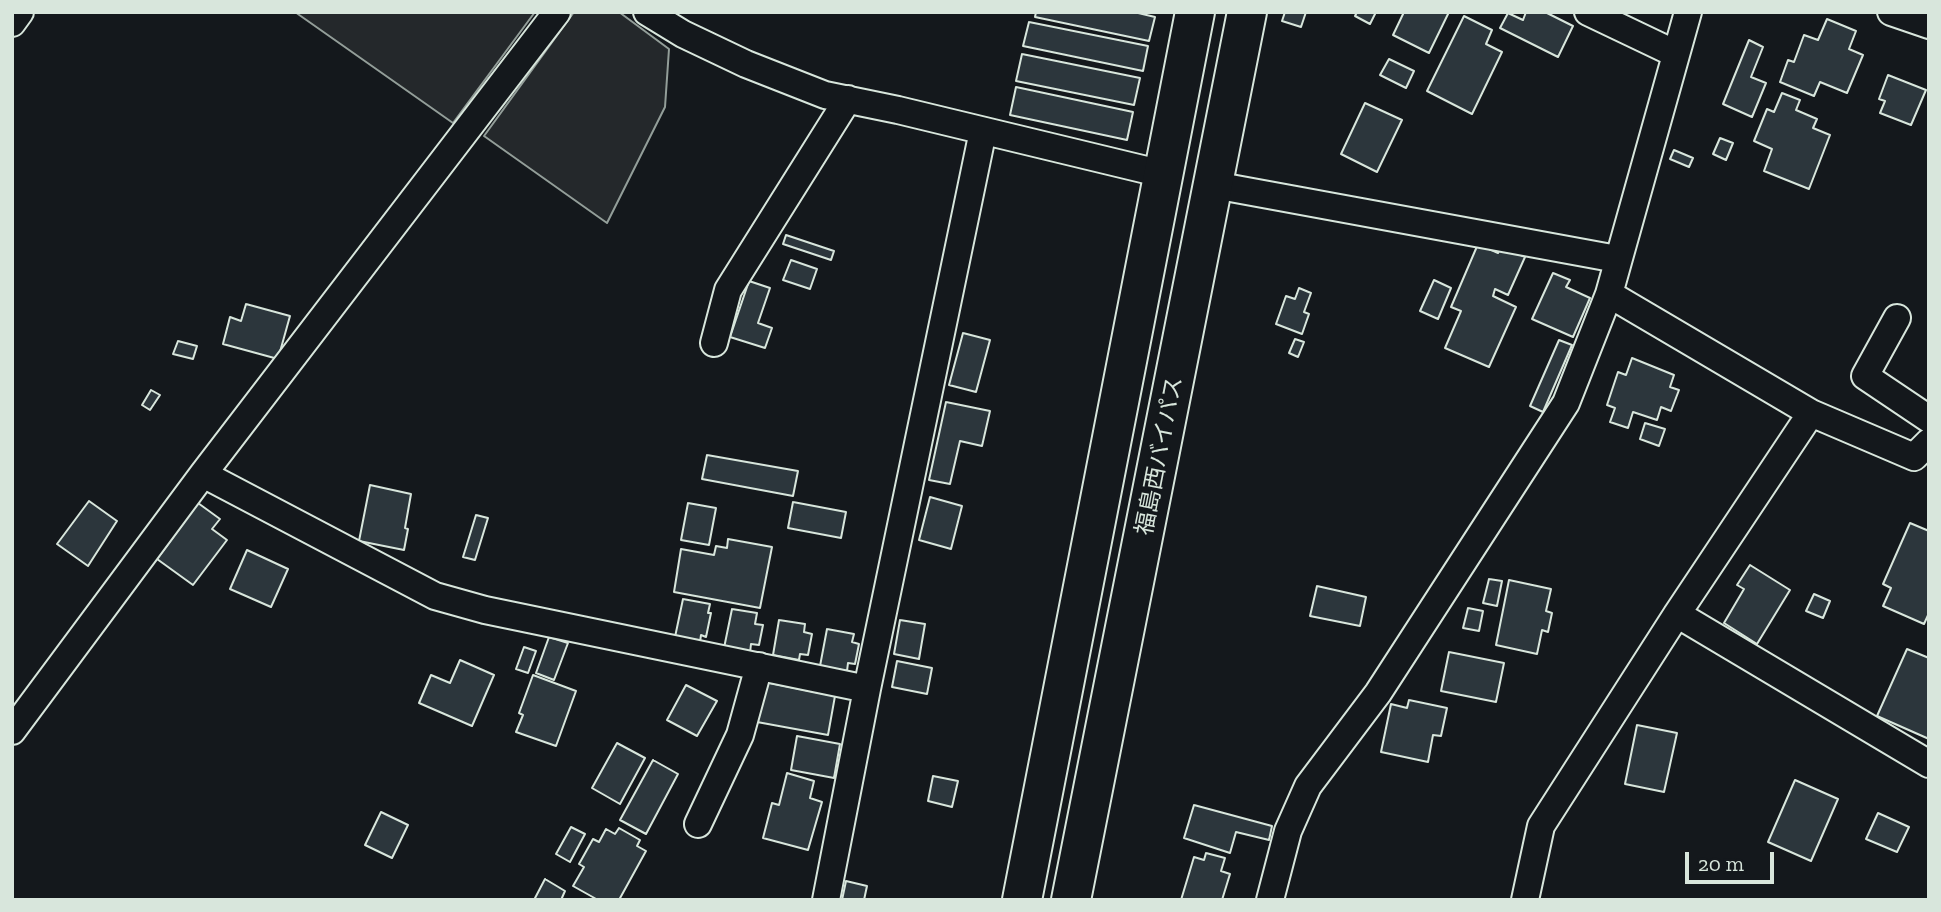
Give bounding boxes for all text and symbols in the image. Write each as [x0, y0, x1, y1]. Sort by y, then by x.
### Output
street label: 福島西バイパス [1131, 374, 1189, 538]
scale bar [1689, 838, 1778, 882]
text: 20 m [1698, 851, 1744, 876]

